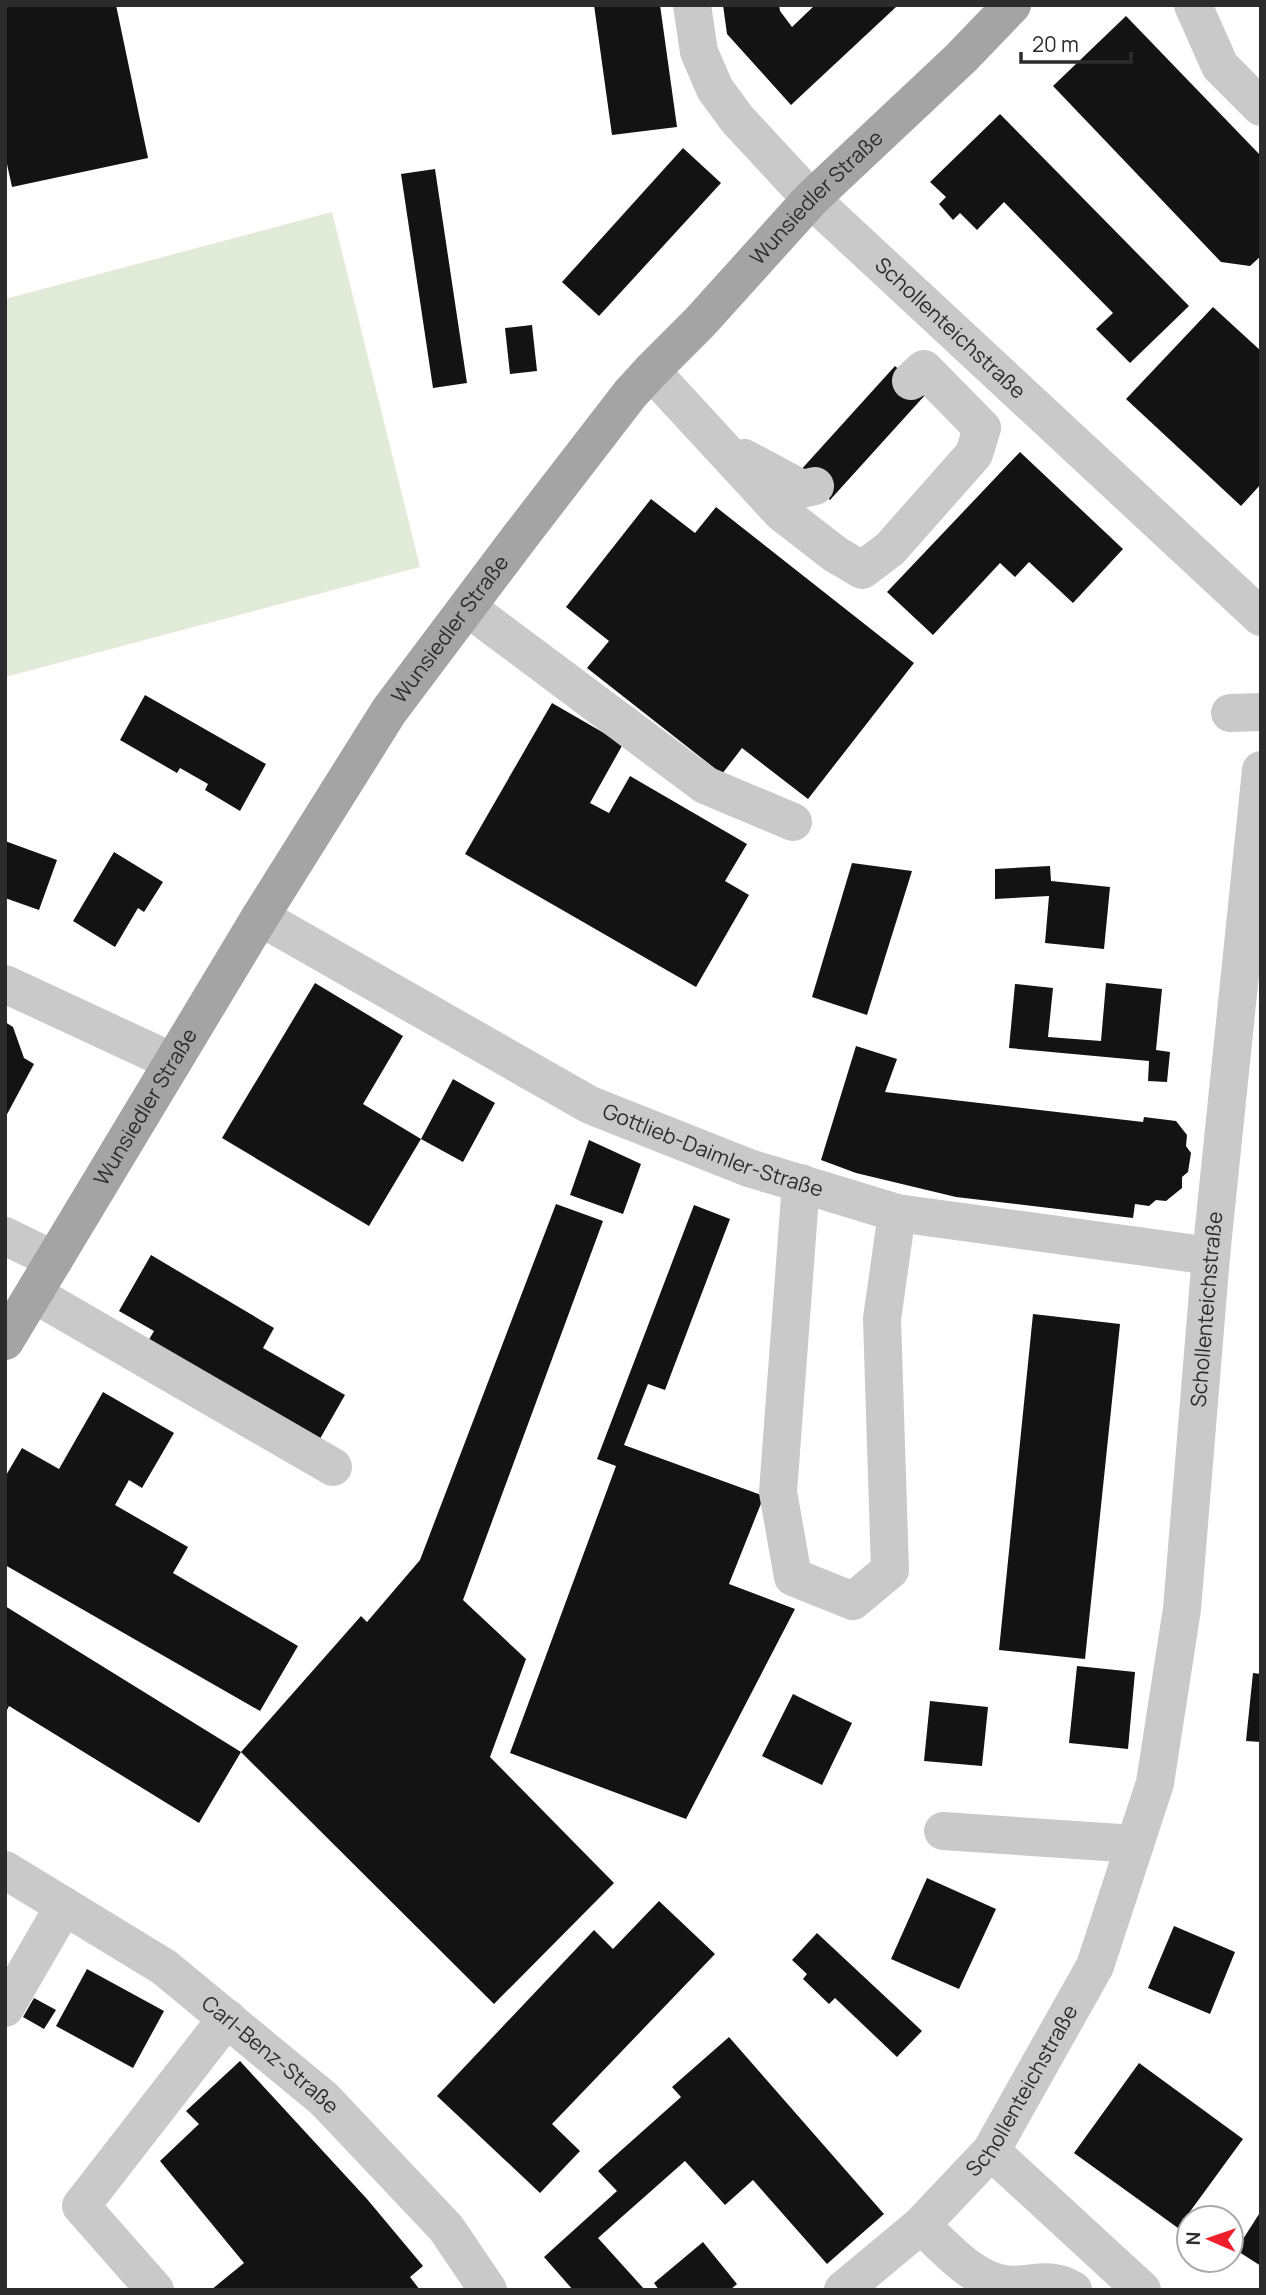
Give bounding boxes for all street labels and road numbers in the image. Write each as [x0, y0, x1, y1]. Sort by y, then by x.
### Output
street label: Wunsiedler Straße [743, 124, 889, 270]
street label: Schollenteichstraße [869, 251, 1032, 405]
street label: Wunsiedler Straße [385, 549, 514, 709]
street label: Wunsiedler Straße [87, 1023, 203, 1190]
street label: Gottlieb-Daimler-Straße [599, 1096, 827, 1203]
street label: Schollenteichstraße [1184, 1210, 1228, 1408]
street label: Carl-Benz-Straße [196, 1989, 346, 2119]
street label: Schollenteichstraße [959, 1999, 1084, 2182]

